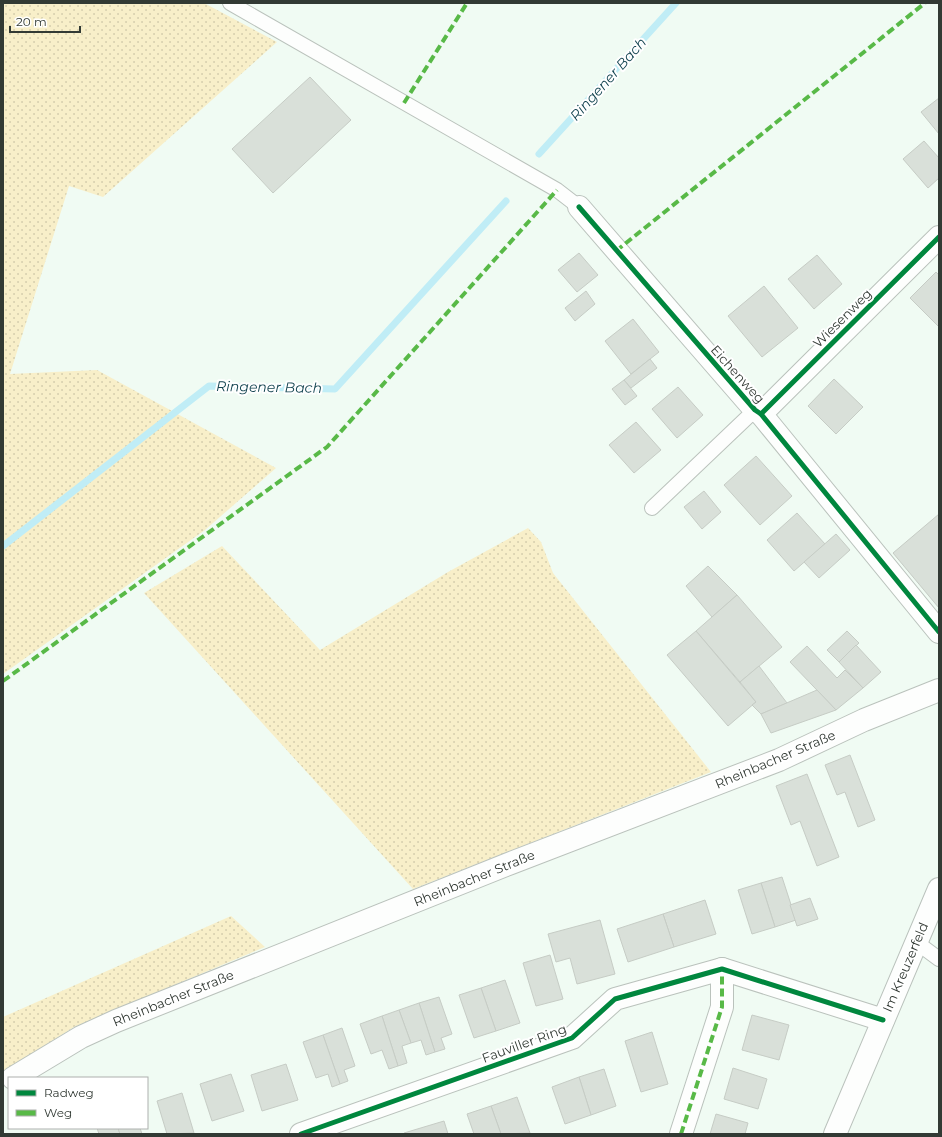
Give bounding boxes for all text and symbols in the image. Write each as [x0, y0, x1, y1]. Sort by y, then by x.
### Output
scale bar [10, 8, 80, 34]
text: 20 m [16, 14, 47, 29]
water label: Ringener Bach [566, 34, 650, 124]
street label: Wiesenweg [809, 285, 875, 351]
street label: Eichenweg [708, 342, 768, 406]
water label: Ringener Bach [216, 377, 322, 397]
street label: Rheinbacher Straße [712, 726, 838, 792]
street label: Rheinbacher Straße [411, 846, 537, 910]
street label: Im Kreuzerfeld [879, 920, 931, 1014]
street label: Rheinbacher Straße [110, 966, 236, 1030]
street label: Fauviller Ring [479, 1020, 569, 1066]
legend [8, 1077, 148, 1129]
text: Radweg [44, 1085, 94, 1100]
text: Weg [44, 1105, 72, 1120]

